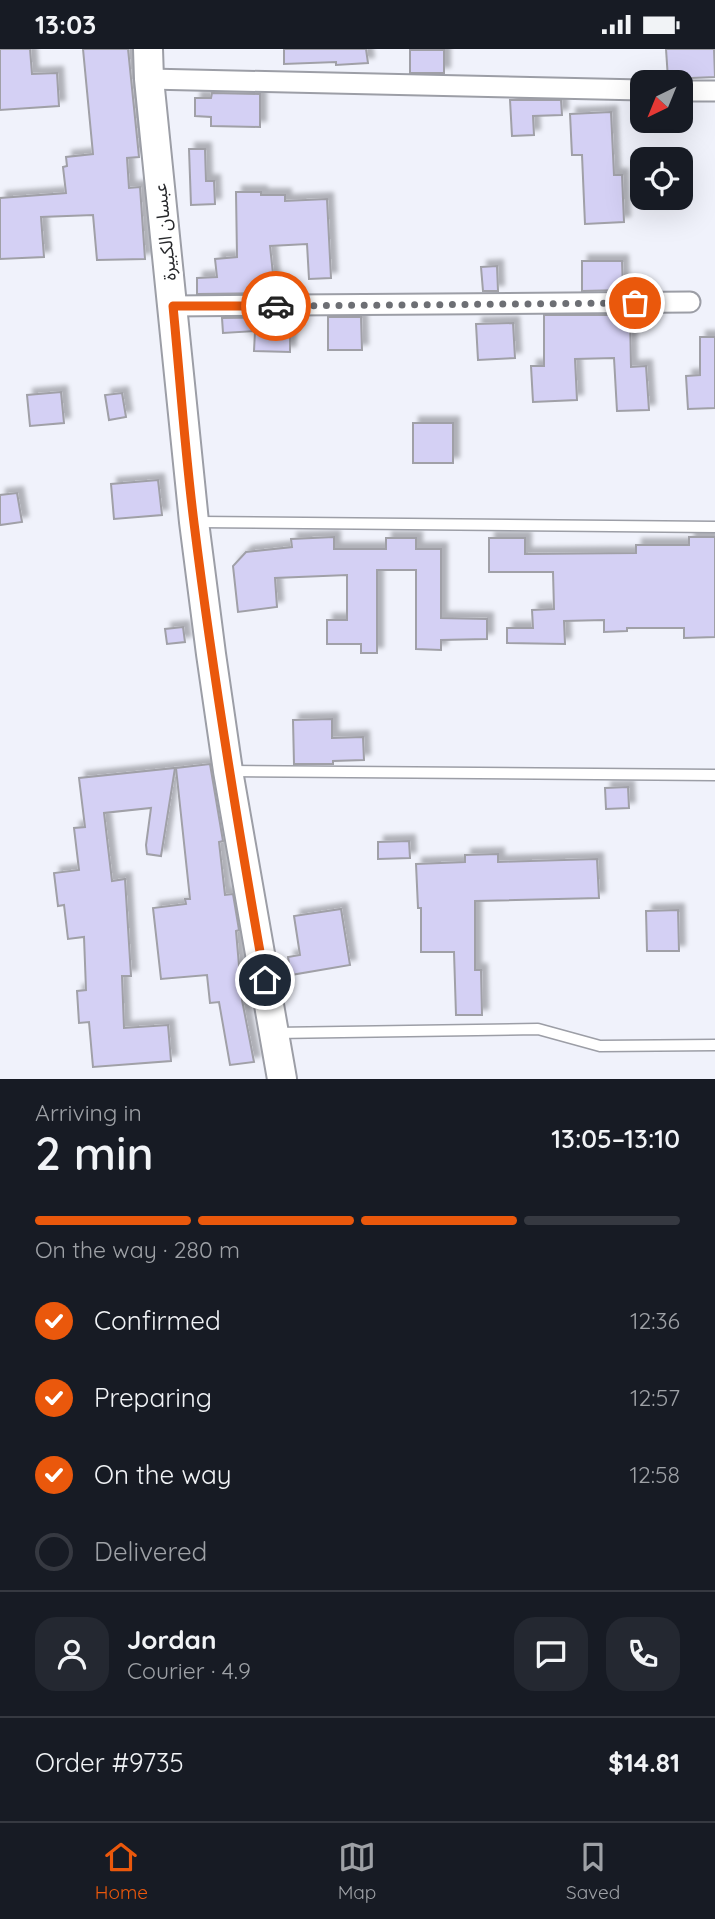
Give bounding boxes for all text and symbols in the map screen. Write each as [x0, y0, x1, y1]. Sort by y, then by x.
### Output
text: 13:03 [35, 8, 96, 41]
north arrow [630, 70, 693, 133]
map controls [630, 70, 693, 210]
button: locate [630, 147, 693, 210]
street label: عبسان الكبيرة [148, 182, 181, 282]
courier [241, 271, 311, 341]
pin [605, 273, 665, 333]
icon: bag [616, 284, 654, 322]
icon: car [257, 287, 295, 325]
pin [235, 950, 295, 1010]
icon: home [246, 961, 284, 999]
text: Arriving in [35, 1098, 142, 1127]
text: 13:05–13:10 [551, 1122, 680, 1155]
text: 2 min [35, 1124, 154, 1182]
text: On the way · 280 m [35, 1235, 240, 1264]
icon: check [35, 1302, 73, 1340]
text: Confirmed [94, 1304, 221, 1337]
text: 12:36 [630, 1306, 680, 1335]
icon: check [35, 1379, 73, 1417]
text: Preparing [94, 1381, 212, 1414]
text: 12:57 [630, 1383, 680, 1412]
icon: check [35, 1456, 73, 1494]
text: On the way [94, 1458, 232, 1491]
text: 12:58 [629, 1460, 680, 1489]
text: Delivered [94, 1535, 207, 1568]
button: person [35, 1617, 109, 1691]
button: chat [514, 1617, 588, 1691]
button: phone [606, 1617, 680, 1691]
text: Jordan [127, 1623, 216, 1656]
text: Courier · 4.9 [127, 1656, 251, 1685]
text: Order #9735 [35, 1746, 184, 1779]
text: $14.81 [608, 1746, 680, 1779]
tab: Home [95, 1838, 148, 1904]
tab: Map [338, 1838, 376, 1904]
tab: Saved [566, 1838, 620, 1904]

